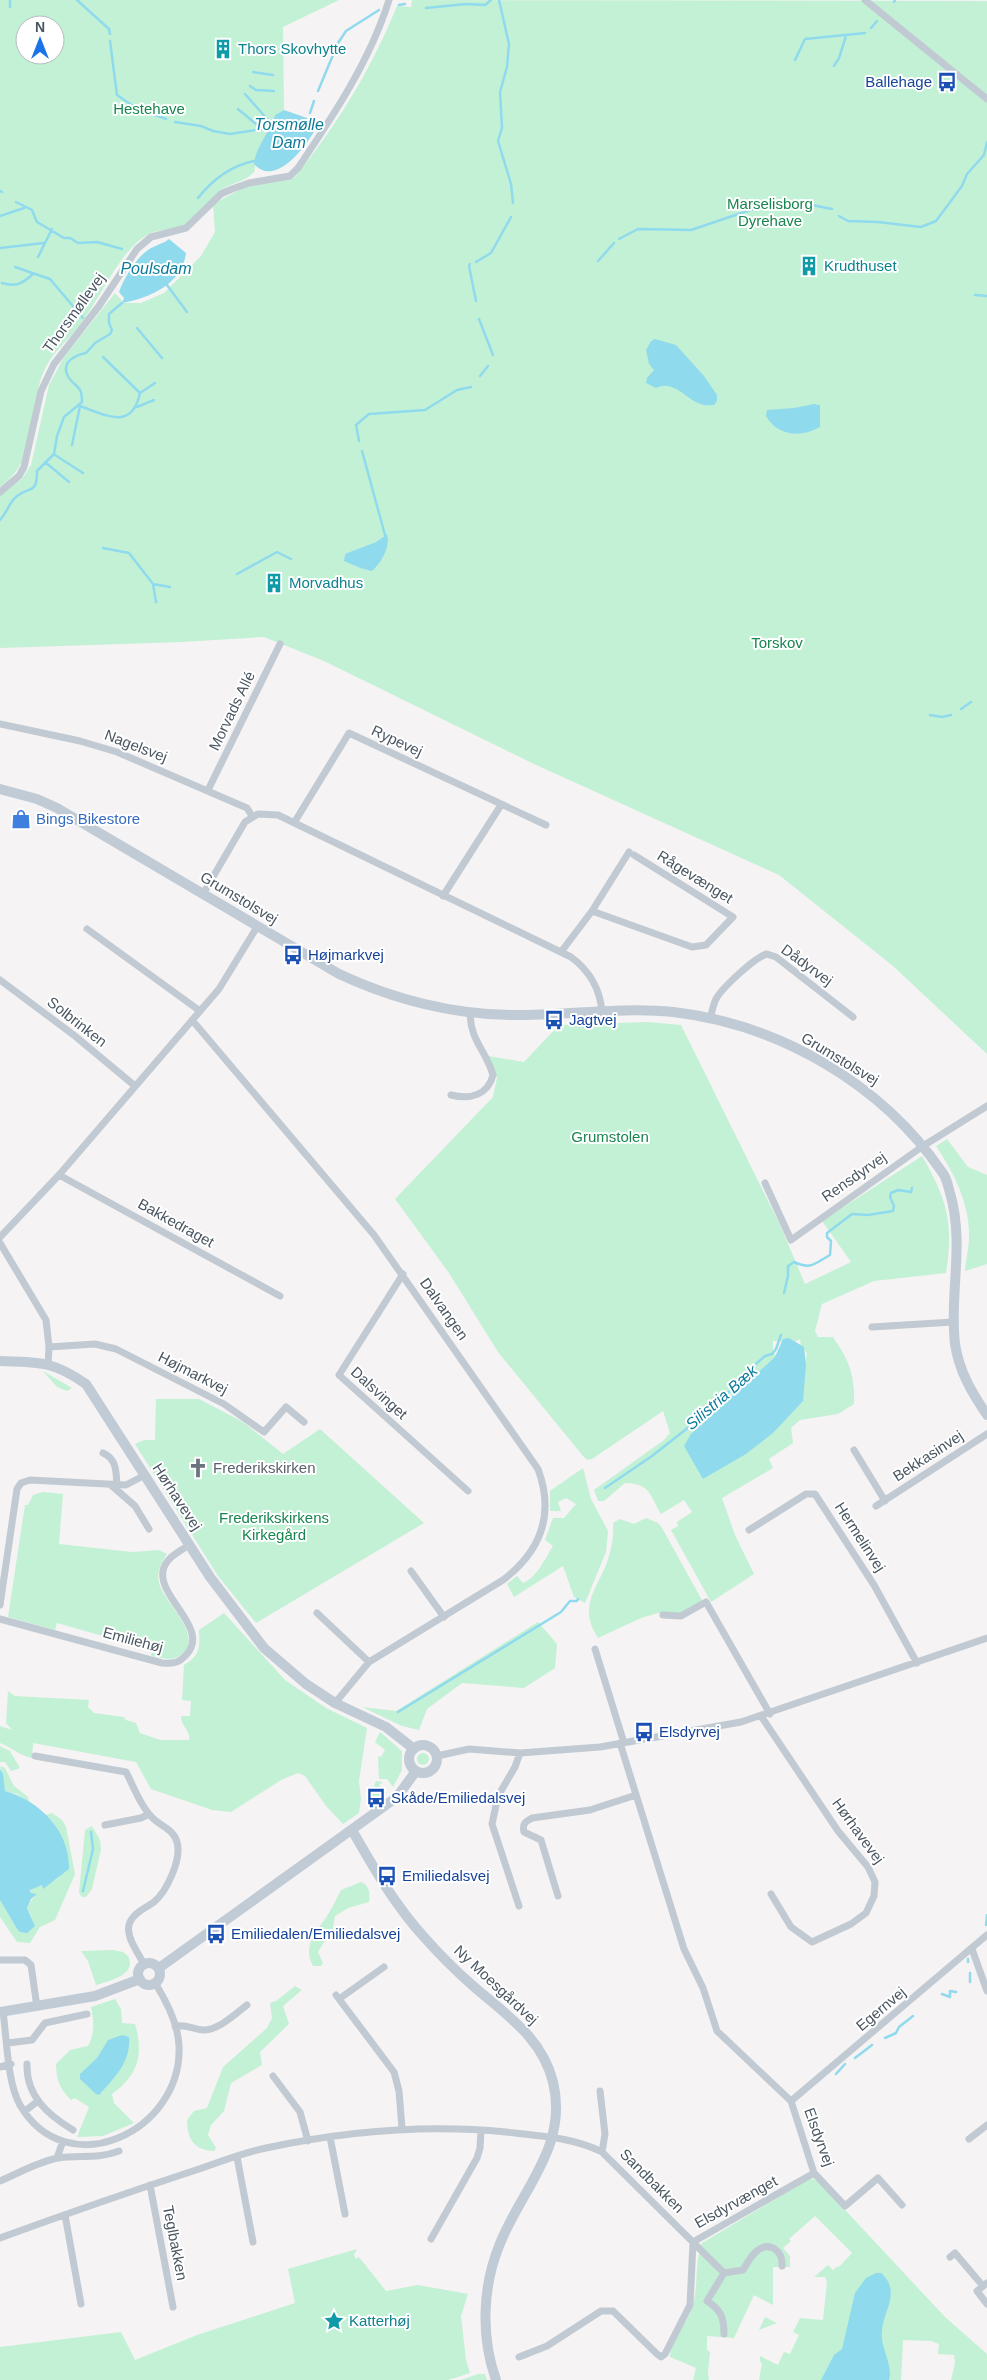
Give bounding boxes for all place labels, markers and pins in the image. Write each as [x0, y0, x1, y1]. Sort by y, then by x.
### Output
building icon: Thors Skovhytte [212, 38, 234, 60]
place label: Thors Skovhytte [238, 40, 346, 57]
bus stop icon: Ballehage [936, 71, 958, 93]
place label: Ballehage [865, 73, 932, 90]
building icon: Krudthuset [798, 255, 820, 277]
place label: Krudthuset [824, 257, 897, 274]
building icon: Morvadhus [263, 572, 285, 594]
place label: Morvadhus [289, 574, 363, 591]
shop icon: Bings Bikestore [10, 808, 32, 830]
place label: Bings Bikestore [36, 810, 140, 827]
bus stop icon: Højmarkvej [282, 944, 304, 966]
place label: Højmarkvej [308, 946, 384, 963]
bus stop icon: Jagtvej [543, 1009, 565, 1031]
place label: Jagtvej [569, 1011, 617, 1028]
church icon: Frederikskirken [187, 1457, 209, 1479]
place label: Frederikskirken [213, 1459, 316, 1476]
bus stop icon: Elsdyrvej [633, 1721, 655, 1743]
place label: Elsdyrvej [659, 1723, 720, 1740]
bus stop icon: Skåde/Emiliedalsvej [365, 1787, 387, 1809]
place label: Skåde/Emiliedalsvej [391, 1789, 525, 1806]
bus stop icon: Emiliedalsvej [376, 1865, 398, 1887]
place label: Emiliedalsvej [402, 1867, 490, 1884]
bus stop icon: Emiliedalen/Emiliedalsvej [205, 1923, 227, 1945]
place label: Emiliedalen/Emiliedalsvej [231, 1925, 400, 1942]
place icon: Katterhøj [323, 2310, 345, 2332]
place label: Katterhøj [349, 2312, 410, 2329]

